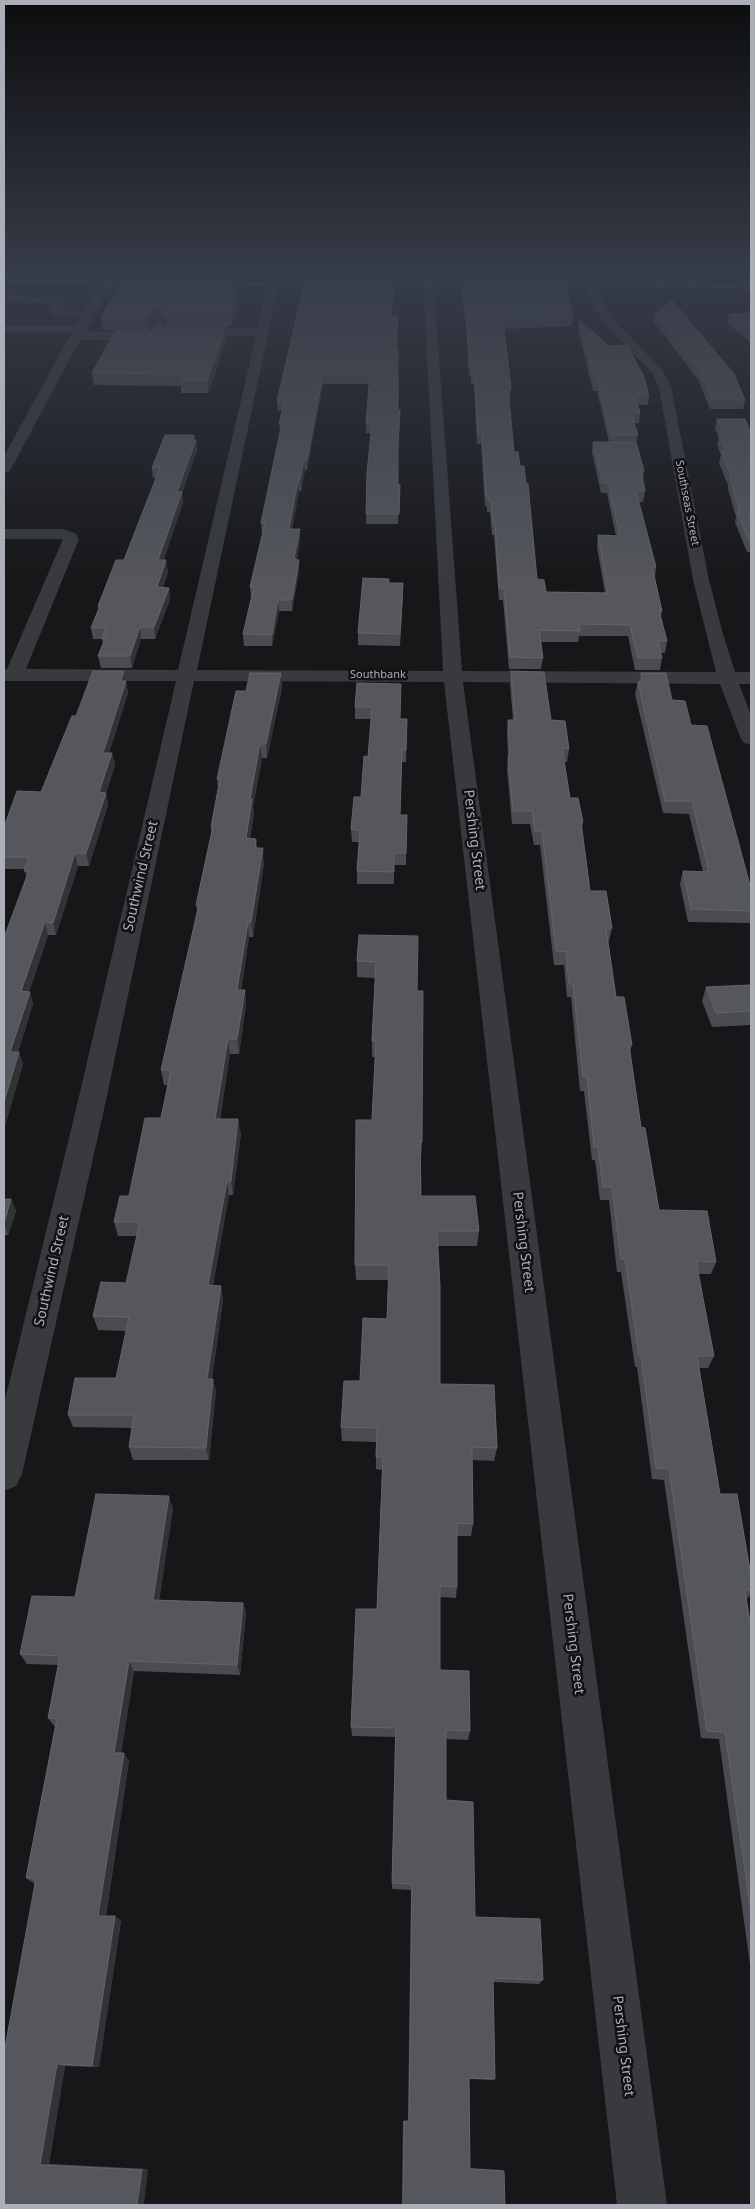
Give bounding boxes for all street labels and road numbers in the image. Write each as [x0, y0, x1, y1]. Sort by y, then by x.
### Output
street label: Southseas Street [672, 459, 702, 547]
street label: Southbank [350, 668, 406, 682]
street label: Pershing Street [460, 789, 488, 891]
street label: Southwind Street [120, 819, 162, 933]
street label: Pershing Street [509, 1191, 537, 1293]
street label: Southwind Street [31, 1214, 73, 1328]
street label: Pershing Street [559, 1593, 587, 1695]
street label: Pershing Street [609, 1995, 637, 2097]

